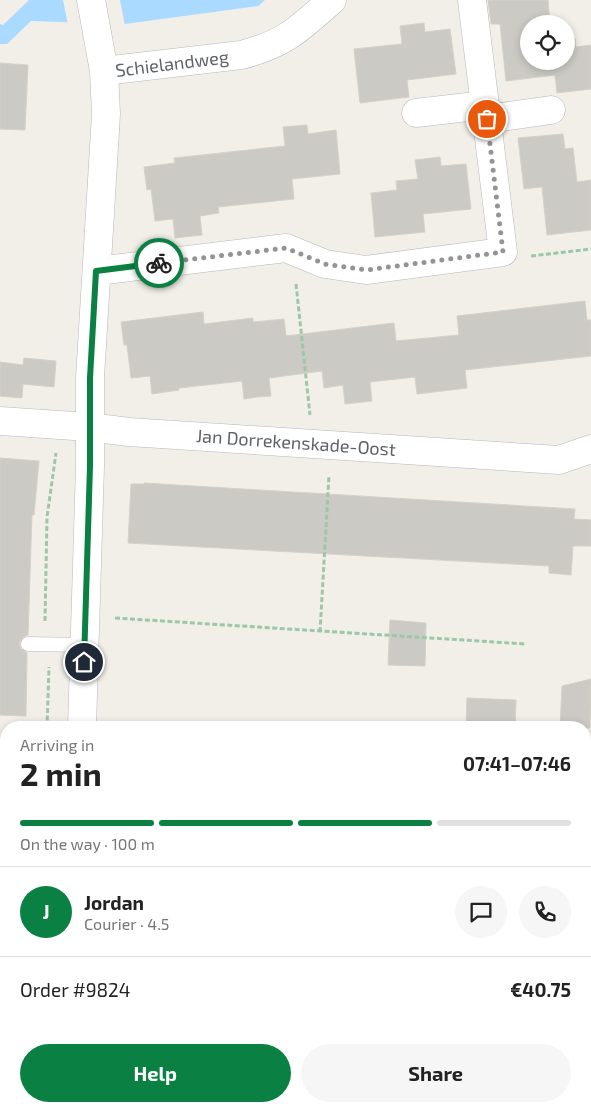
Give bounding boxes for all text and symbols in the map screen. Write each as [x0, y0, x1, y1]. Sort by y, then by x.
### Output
map controls [520, 15, 575, 70]
button: locate [520, 15, 575, 70]
street label: Schielandweg [114, 45, 230, 81]
pin [466, 98, 508, 140]
icon: bag [473, 105, 501, 133]
courier [134, 238, 184, 288]
icon: bike [145, 249, 173, 277]
street label: Jan Dorrekenskade-Oost [195, 424, 397, 460]
pin [63, 641, 105, 683]
icon: home [70, 648, 98, 676]
text: Arriving in [20, 735, 94, 754]
text: 07:41–07:46 [463, 752, 571, 775]
text: 2 min [20, 754, 102, 792]
text: On the way · 100 m [20, 834, 155, 853]
button: chat [455, 886, 507, 938]
button: phone [519, 886, 571, 938]
text: Jordan [84, 891, 144, 914]
text: J [42, 900, 50, 923]
text: Courier · 4.5 [84, 914, 169, 933]
text: Order #9824 [20, 978, 130, 1001]
text: €40.75 [510, 978, 571, 1001]
button: Help [20, 1044, 291, 1102]
button: Share [301, 1044, 571, 1102]

